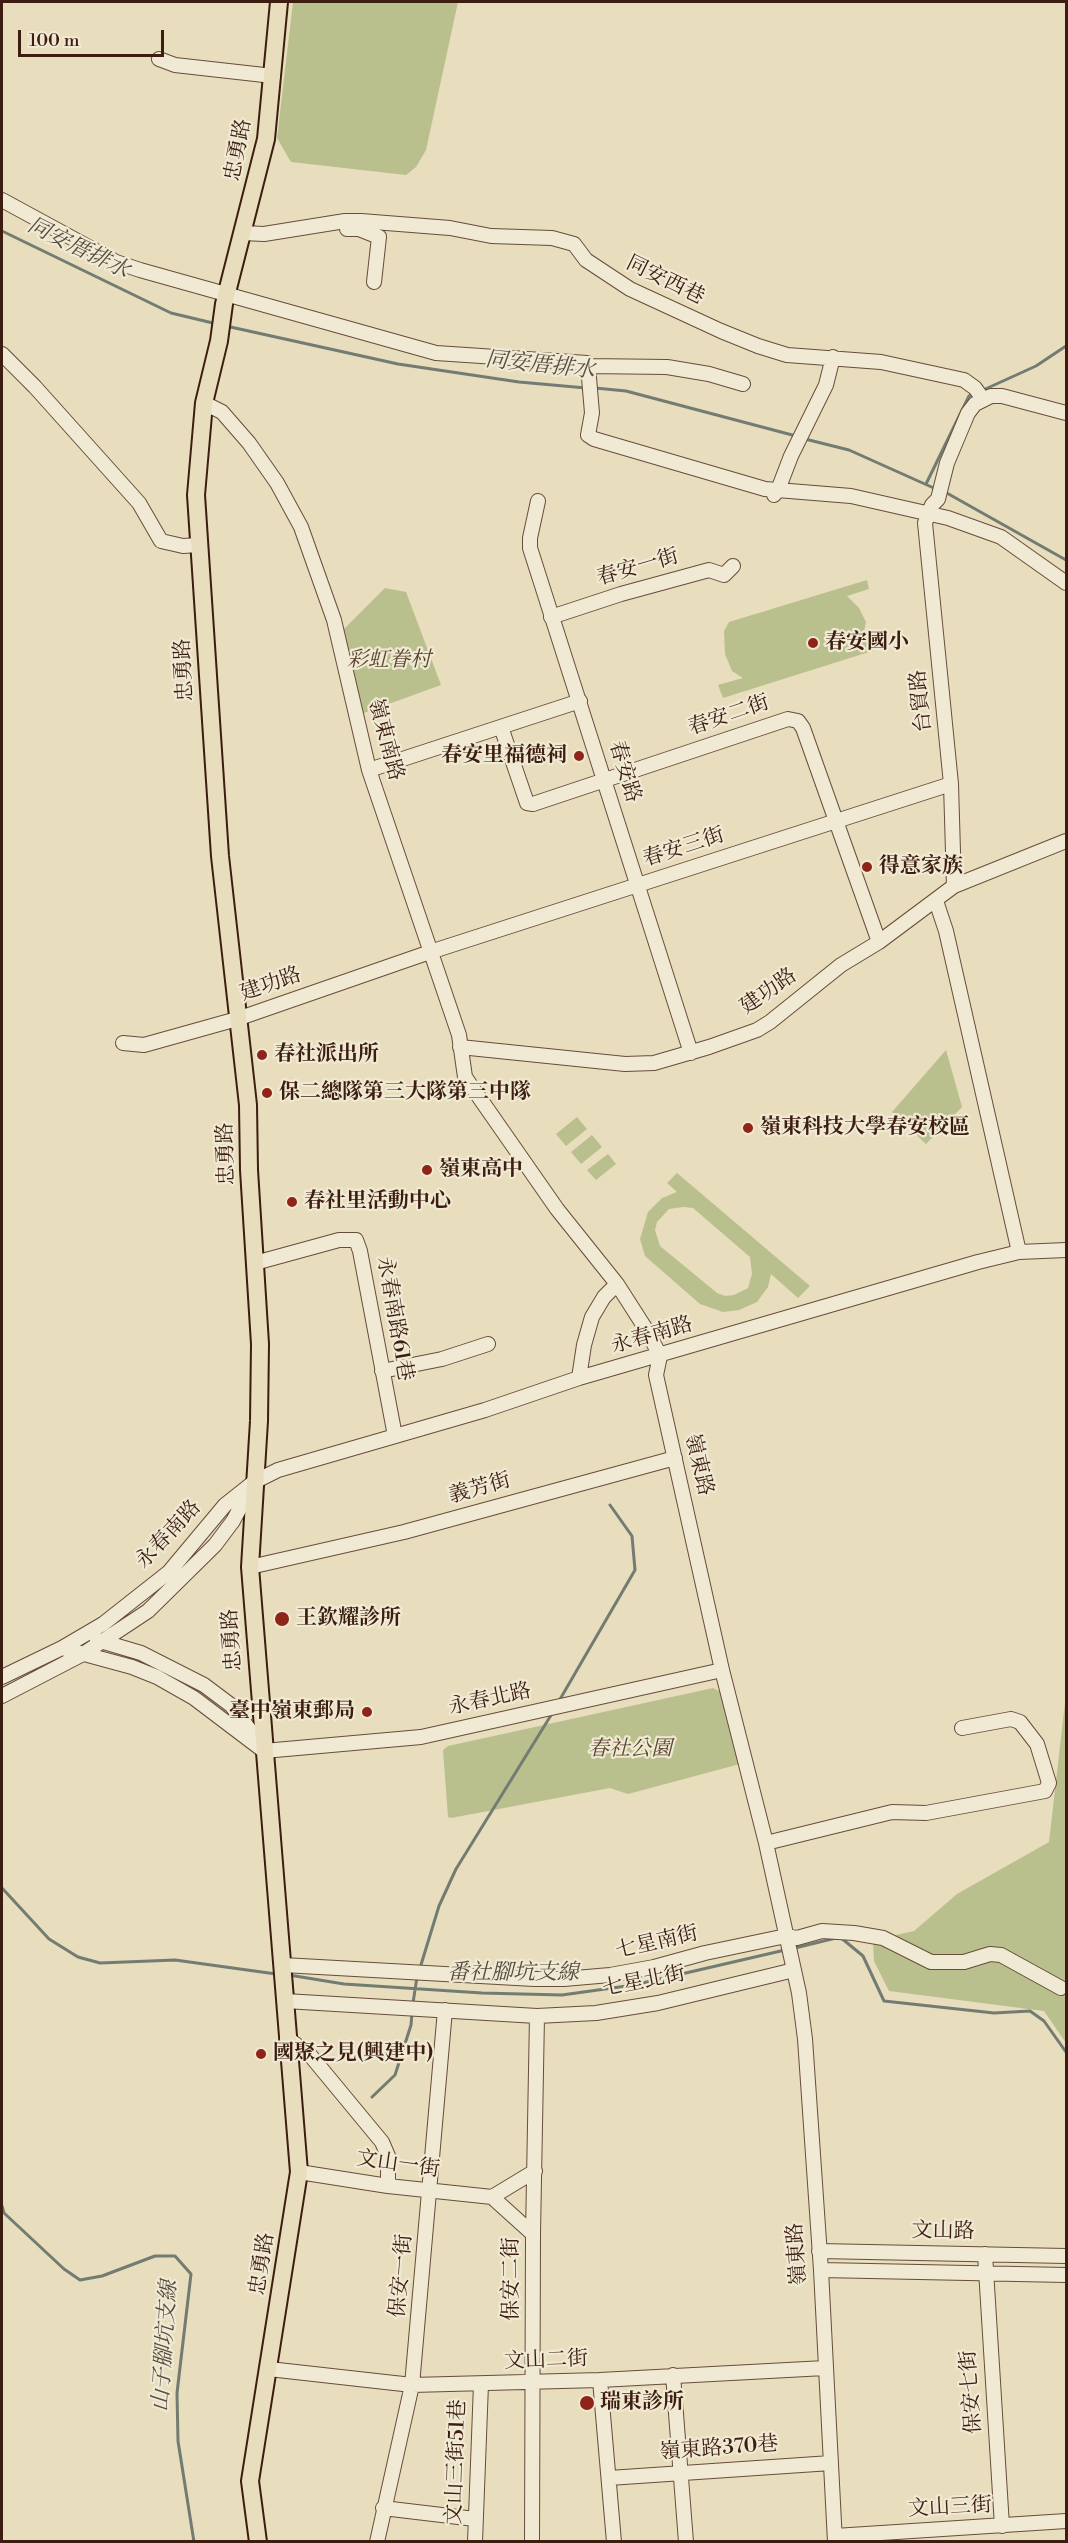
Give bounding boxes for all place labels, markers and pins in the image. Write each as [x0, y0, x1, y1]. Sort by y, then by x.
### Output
place label: 春安國小 [825, 630, 909, 656]
marker: 春安國小 [806, 636, 820, 650]
place label: 春安里福德祠 [441, 743, 567, 769]
marker: 春安里福德祠 [572, 749, 586, 763]
place label: 得意家族 [879, 854, 963, 880]
marker: 得意家族 [860, 860, 874, 874]
place label: 春社派出所 [274, 1042, 379, 1068]
marker: 春社派出所 [255, 1048, 269, 1062]
place label: 保二總隊第三大隊第三中隊 [279, 1080, 531, 1106]
marker: 保二總隊第三大隊第三中隊 [260, 1086, 274, 1100]
place label: 嶺東科技大學春安校區 [760, 1115, 970, 1141]
marker: 嶺東科技大學春安校區 [741, 1121, 755, 1135]
place label: 嶺東高中 [439, 1157, 523, 1183]
marker: 嶺東高中 [420, 1163, 434, 1177]
place label: 春社里活動中心 [304, 1189, 451, 1215]
marker: 春社里活動中心 [285, 1195, 299, 1209]
place label: 王欽耀診所 [296, 1606, 401, 1632]
marker: 王欽耀診所 [273, 1610, 291, 1628]
place label: 臺中嶺東郵局 [229, 1699, 355, 1725]
marker: 臺中嶺東郵局 [360, 1705, 374, 1719]
place label: 國聚之見(興建中) [273, 2041, 433, 2067]
marker: 國聚之見(興建中) [254, 2047, 268, 2061]
place label: 瑞東診所 [600, 2390, 684, 2416]
marker: 瑞東診所 [578, 2394, 596, 2412]

